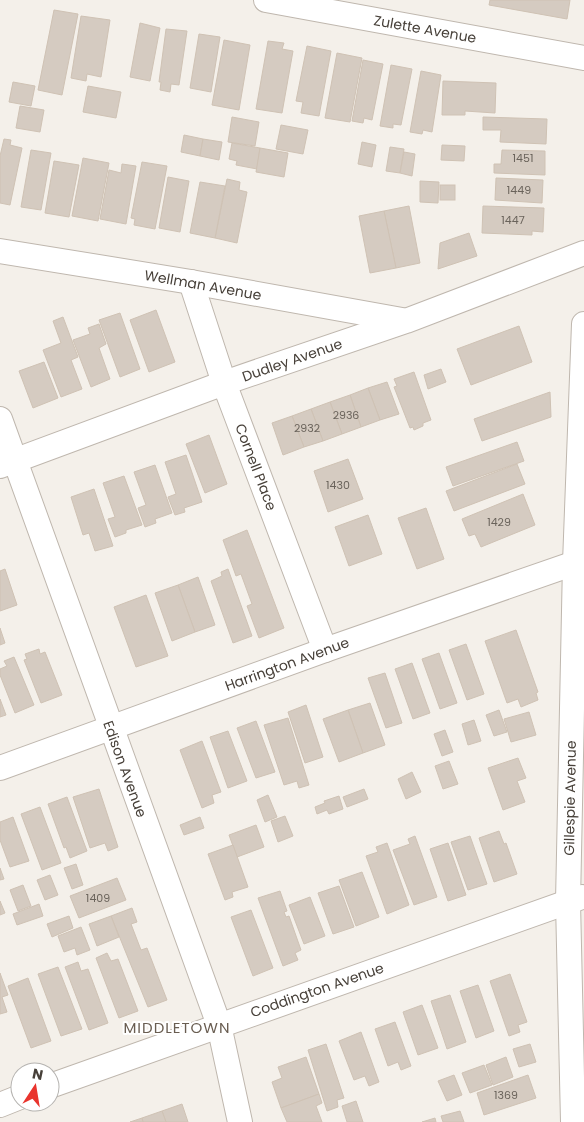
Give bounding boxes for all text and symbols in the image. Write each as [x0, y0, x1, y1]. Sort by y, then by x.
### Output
street label: Zulette Avenue [372, 10, 478, 48]
house number: 1451 [513, 150, 533, 166]
house number: 1449 [507, 182, 531, 198]
house number: 1447 [501, 212, 525, 228]
street label: Wellman Avenue [143, 265, 263, 305]
street label: Dudley Avenue [239, 333, 345, 386]
house number: 2936 [333, 407, 359, 423]
house number: 2932 [294, 420, 320, 436]
street label: Cornell Place [230, 421, 282, 514]
house number: 1430 [326, 477, 350, 493]
house number: 1429 [487, 514, 511, 530]
street label: Harrington Avenue [222, 632, 352, 696]
street label: Edison Avenue [98, 718, 152, 820]
street label: Gillespie Avenue [559, 740, 581, 856]
house number: 1409 [86, 890, 110, 906]
street label: Coddington Avenue [248, 958, 387, 1022]
district label: MIDDLETOWN [123, 1017, 231, 1038]
north arrow [10, 1062, 60, 1112]
text: N [30, 1063, 45, 1085]
house number: 1369 [494, 1087, 518, 1103]

